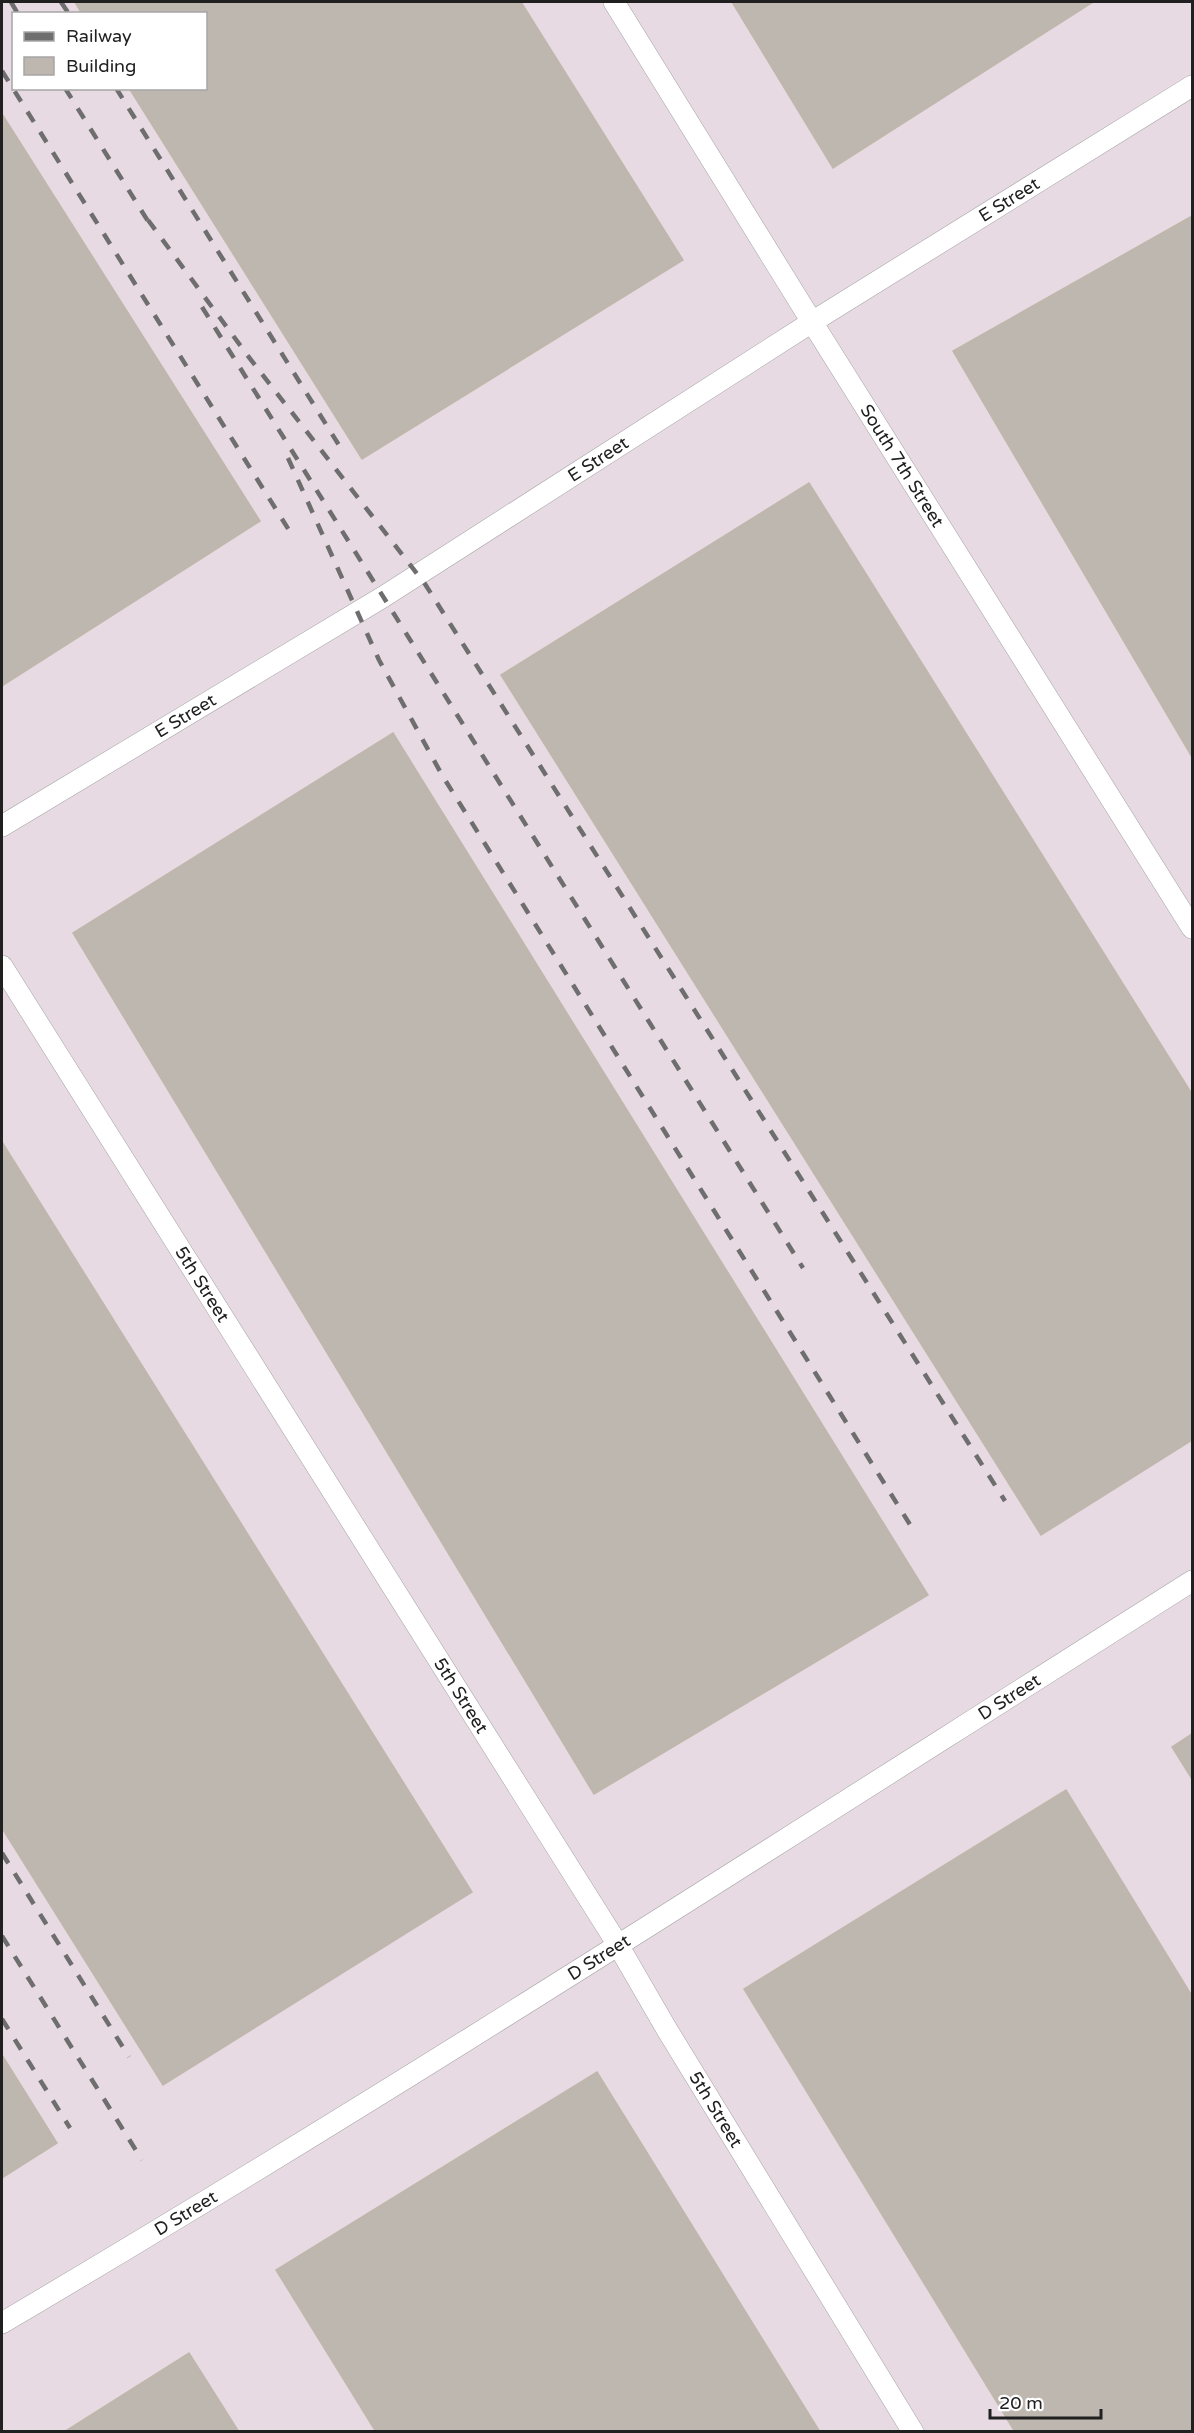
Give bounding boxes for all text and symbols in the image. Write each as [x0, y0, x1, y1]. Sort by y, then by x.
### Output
legend [12, 12, 207, 90]
text: Railway [66, 25, 132, 47]
text: Building [66, 55, 136, 77]
street label: E Street [974, 172, 1044, 227]
street label: South 7th Street [855, 400, 949, 531]
street label: E Street [564, 432, 633, 487]
street label: E Street [151, 689, 220, 743]
street label: 5th Street [170, 1242, 234, 1326]
street label: 5th Street [429, 1654, 493, 1738]
street label: D Street [974, 1669, 1045, 1725]
street label: D Street [564, 1929, 634, 1985]
street label: 5th Street [684, 2067, 747, 2152]
street label: D Street [150, 2186, 221, 2241]
scale bar [990, 2382, 1101, 2420]
text: 20 m [999, 2392, 1043, 2414]

